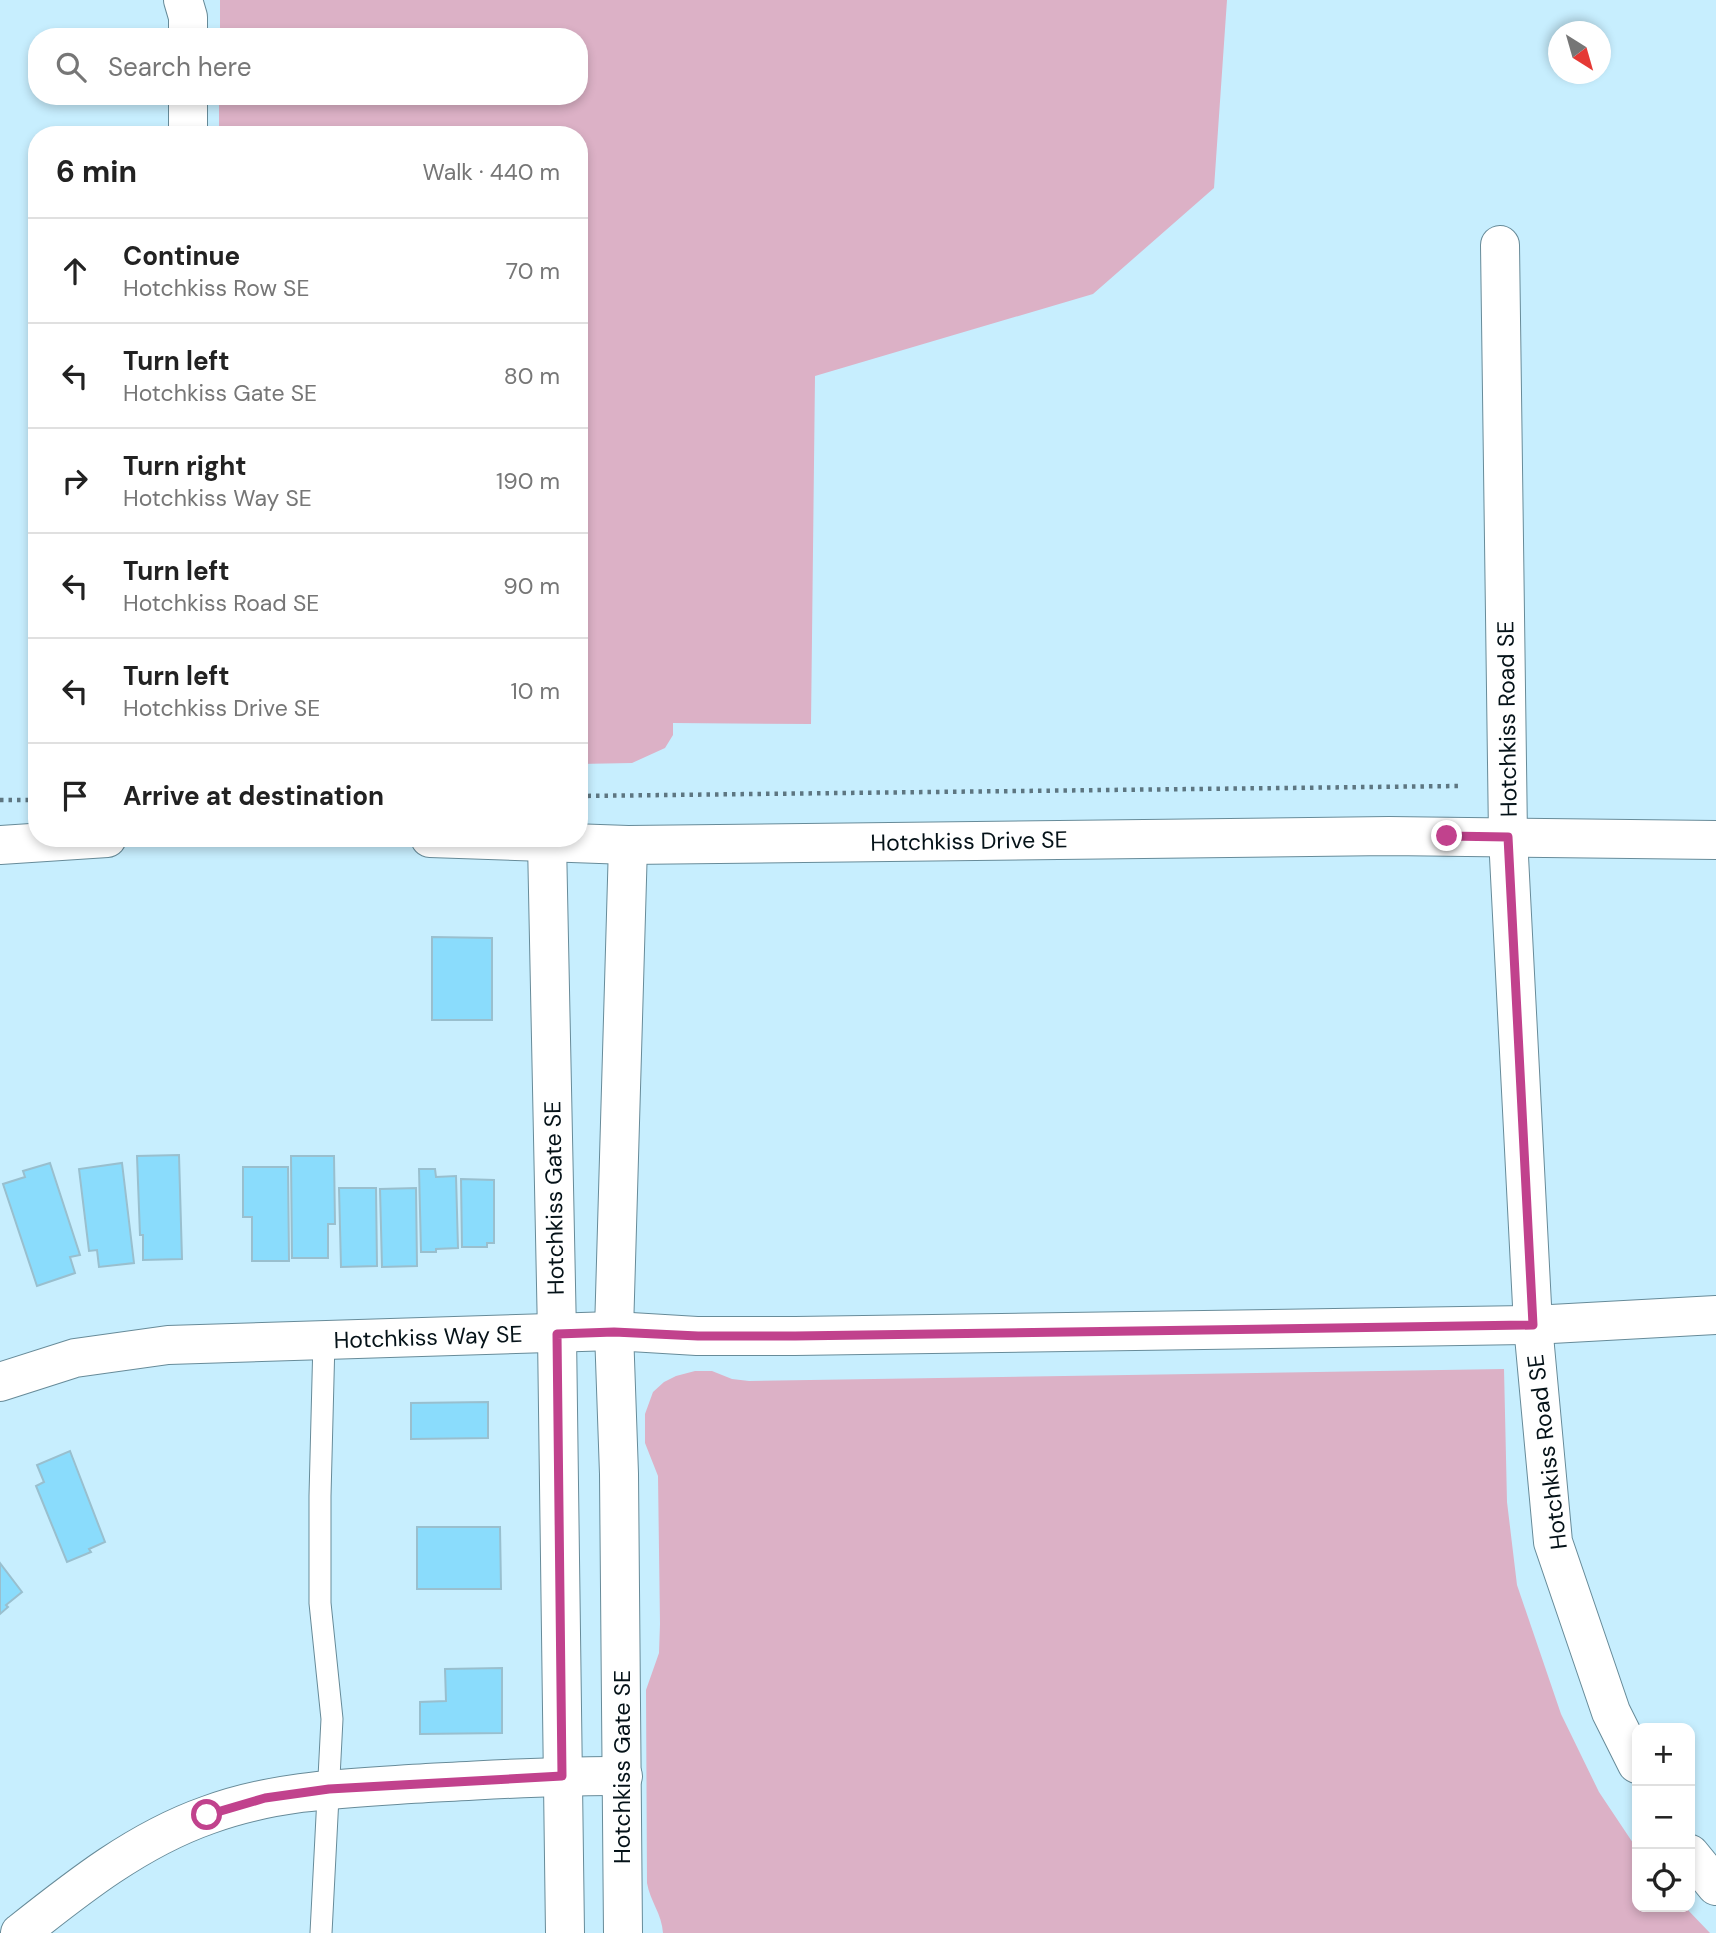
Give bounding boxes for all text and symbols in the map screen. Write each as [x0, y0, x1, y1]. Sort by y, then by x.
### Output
north arrow [1548, 21, 1611, 84]
search box [28, 28, 588, 105]
icon: search [52, 48, 90, 86]
text: Search here [108, 50, 251, 84]
text: 6 min [56, 152, 137, 191]
text: Walk · 440 m [423, 157, 560, 187]
text: Continue [123, 239, 240, 273]
icon: ahead [56, 252, 94, 290]
text: 70 m [506, 256, 560, 286]
text: Hotchkiss Row SE [123, 273, 309, 303]
text: Turn left [123, 344, 230, 378]
icon: left [56, 357, 94, 395]
text: 80 m [504, 361, 560, 391]
text: Hotchkiss Gate SE [123, 378, 317, 408]
text: Turn right [123, 449, 247, 483]
icon: right [56, 462, 94, 500]
text: 190 m [496, 466, 560, 496]
text: Hotchkiss Way SE [123, 483, 312, 513]
text: Turn left [123, 554, 230, 588]
icon: left [56, 567, 94, 605]
text: 90 m [503, 571, 560, 601]
text: Hotchkiss Road SE [123, 588, 319, 618]
street label: Hotchkiss Road SE [1490, 621, 1524, 817]
text: Turn left [123, 659, 230, 693]
icon: left [56, 672, 94, 710]
text: 10 m [510, 676, 560, 706]
text: Hotchkiss Drive SE [123, 693, 320, 723]
icon: arrive [56, 777, 94, 815]
text: Arrive at destination [123, 779, 384, 813]
route end [1431, 820, 1462, 851]
street label: Hotchkiss Drive SE [870, 824, 1068, 858]
street label: Hotchkiss Gate SE [537, 1101, 571, 1295]
street label: Hotchkiss Way SE [333, 1319, 523, 1355]
street label: Hotchkiss Road SE [1520, 1353, 1574, 1551]
street label: Hotchkiss Gate SE [607, 1670, 637, 1864]
map controls [1632, 1723, 1695, 1912]
button: + [1632, 1723, 1695, 1786]
button: − [1632, 1786, 1695, 1849]
route start [191, 1799, 222, 1830]
button: locate [1632, 1849, 1695, 1912]

